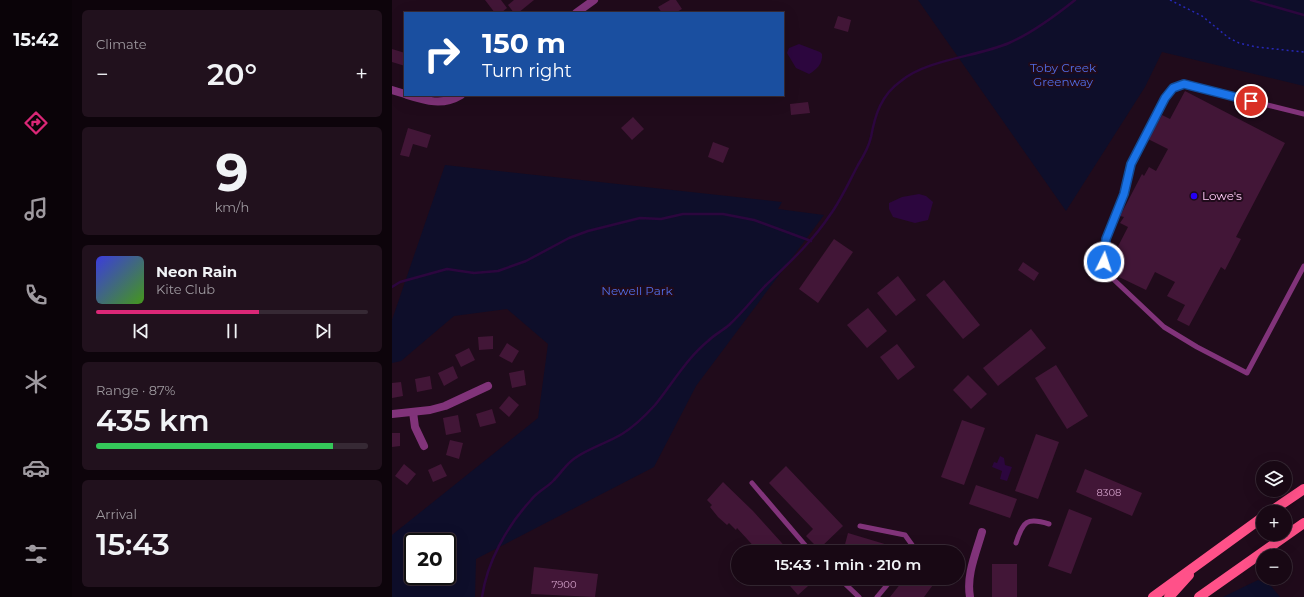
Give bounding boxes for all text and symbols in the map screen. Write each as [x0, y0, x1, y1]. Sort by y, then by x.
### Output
text: 150 m [482, 26, 566, 60]
icon: right [416, 28, 468, 80]
text: 15:42 [13, 29, 59, 51]
text: Climate [96, 36, 147, 52]
text: 20° [207, 56, 257, 93]
text: Turn right [482, 60, 572, 82]
park label: Toby Creek Greenway [1030, 60, 1097, 89]
text: − [96, 61, 109, 88]
text: + [355, 61, 368, 88]
pin [1234, 84, 1268, 118]
icon: arrive [1240, 90, 1262, 112]
icon: directions [22, 109, 50, 137]
text: 9 [215, 141, 249, 204]
place label: Lowe's [1202, 188, 1242, 203]
marker: Lowe's [1189, 191, 1199, 201]
icon: music [22, 195, 50, 223]
text: km/h [215, 199, 249, 215]
position arrow [1083, 241, 1125, 283]
text: Neon Rain [156, 262, 237, 281]
icon: phone [22, 281, 50, 309]
text: Kite Club [156, 281, 215, 297]
park label: Newell Park [601, 283, 674, 298]
icon: previous [130, 320, 152, 342]
icon: pause [221, 320, 243, 342]
icon: next [312, 320, 334, 342]
icon: climate [22, 368, 50, 396]
text: Range · 87% [96, 382, 175, 398]
text: 435 km [96, 402, 210, 439]
icon: car [22, 454, 50, 482]
map controls [1256, 461, 1292, 585]
button: layers [1256, 461, 1292, 497]
house number: 8308 [1096, 486, 1122, 499]
button: + [1256, 505, 1292, 541]
text: Arrival [96, 506, 137, 522]
text: 15:43 [96, 526, 170, 563]
speed limit sign: 20 [404, 533, 456, 585]
icon: filters [22, 540, 50, 568]
button: − [1256, 549, 1292, 585]
text: 15:43 · 1 min · 210 m [775, 555, 921, 574]
house number: 7900 [551, 578, 577, 591]

